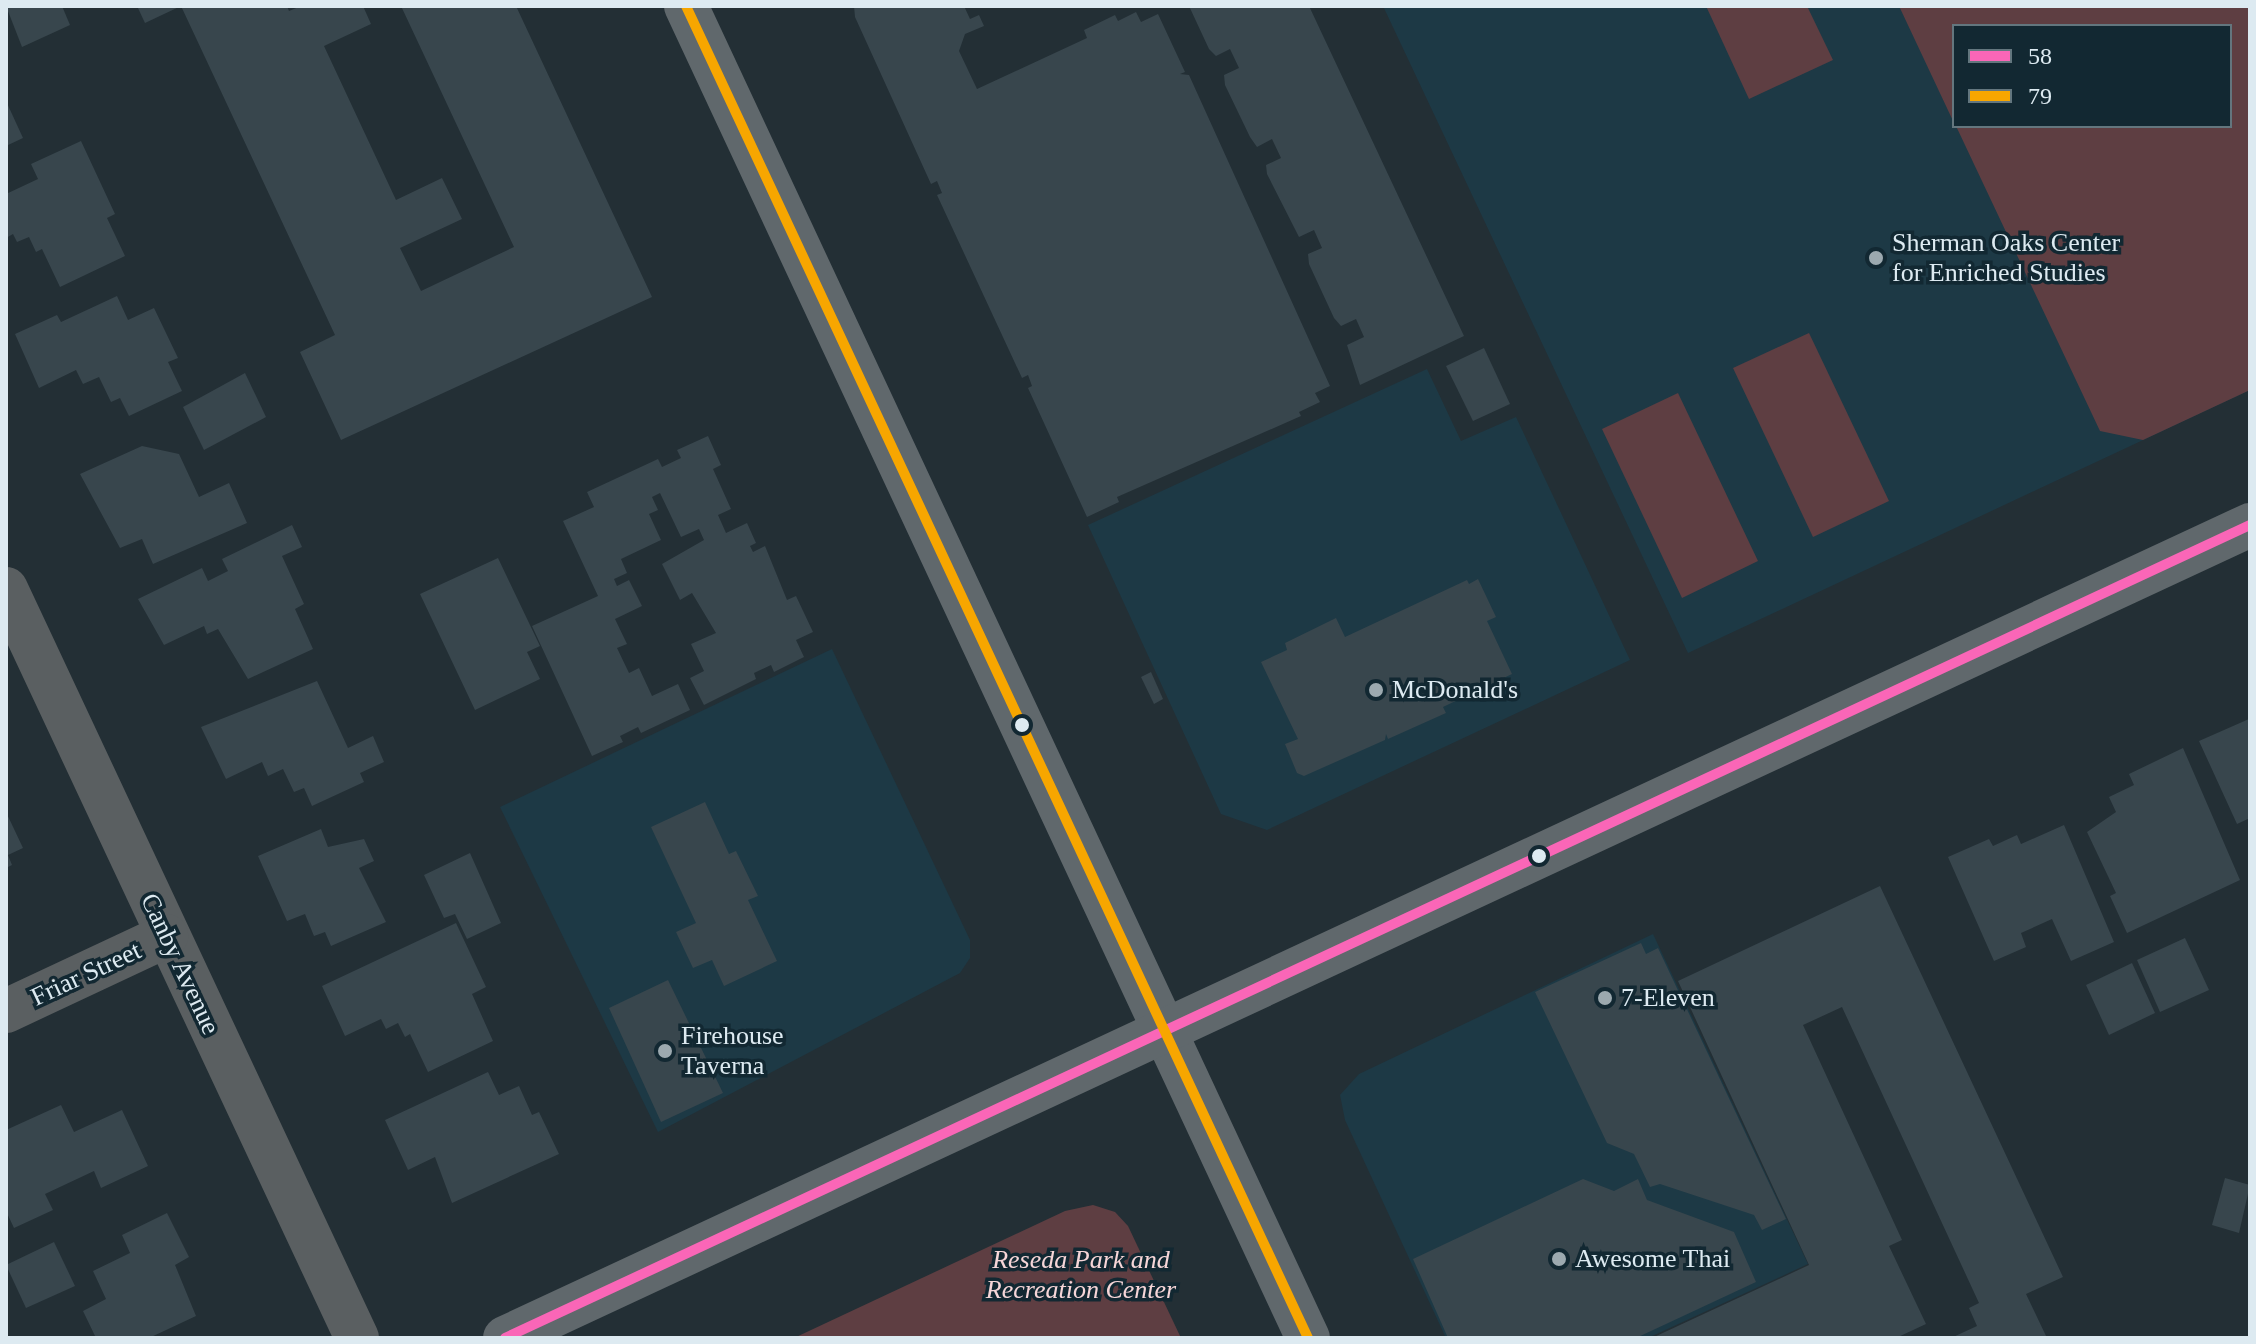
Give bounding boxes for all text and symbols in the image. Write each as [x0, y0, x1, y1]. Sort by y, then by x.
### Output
legend [1952, 24, 2232, 128]
text: 58 [2028, 43, 2052, 69]
text: 79 [2028, 83, 2052, 109]
place label: Sherman Oaks Center for Enriched Studies [1892, 227, 2120, 288]
marker: Sherman Oaks Center for Enriched Studies [1867, 249, 1885, 267]
place label: McDonald's [1392, 674, 1518, 706]
marker: McDonald's [1367, 681, 1385, 699]
unlabelled marker [1014, 717, 1030, 733]
unlabelled marker [1531, 848, 1547, 864]
street label: Canby Avenue [133, 888, 227, 1040]
street label: Friar Street [26, 935, 146, 1013]
place label: 7-Eleven [1621, 982, 1715, 1014]
marker: 7-Eleven [1596, 989, 1614, 1007]
place label: Firehouse Taverna [681, 1020, 784, 1082]
marker: Firehouse Taverna [656, 1042, 674, 1060]
place label: Awesome Thai [1575, 1243, 1731, 1275]
park label: Reseda Park and Recreation Center [986, 1244, 1176, 1306]
marker: Awesome Thai [1550, 1250, 1568, 1268]

